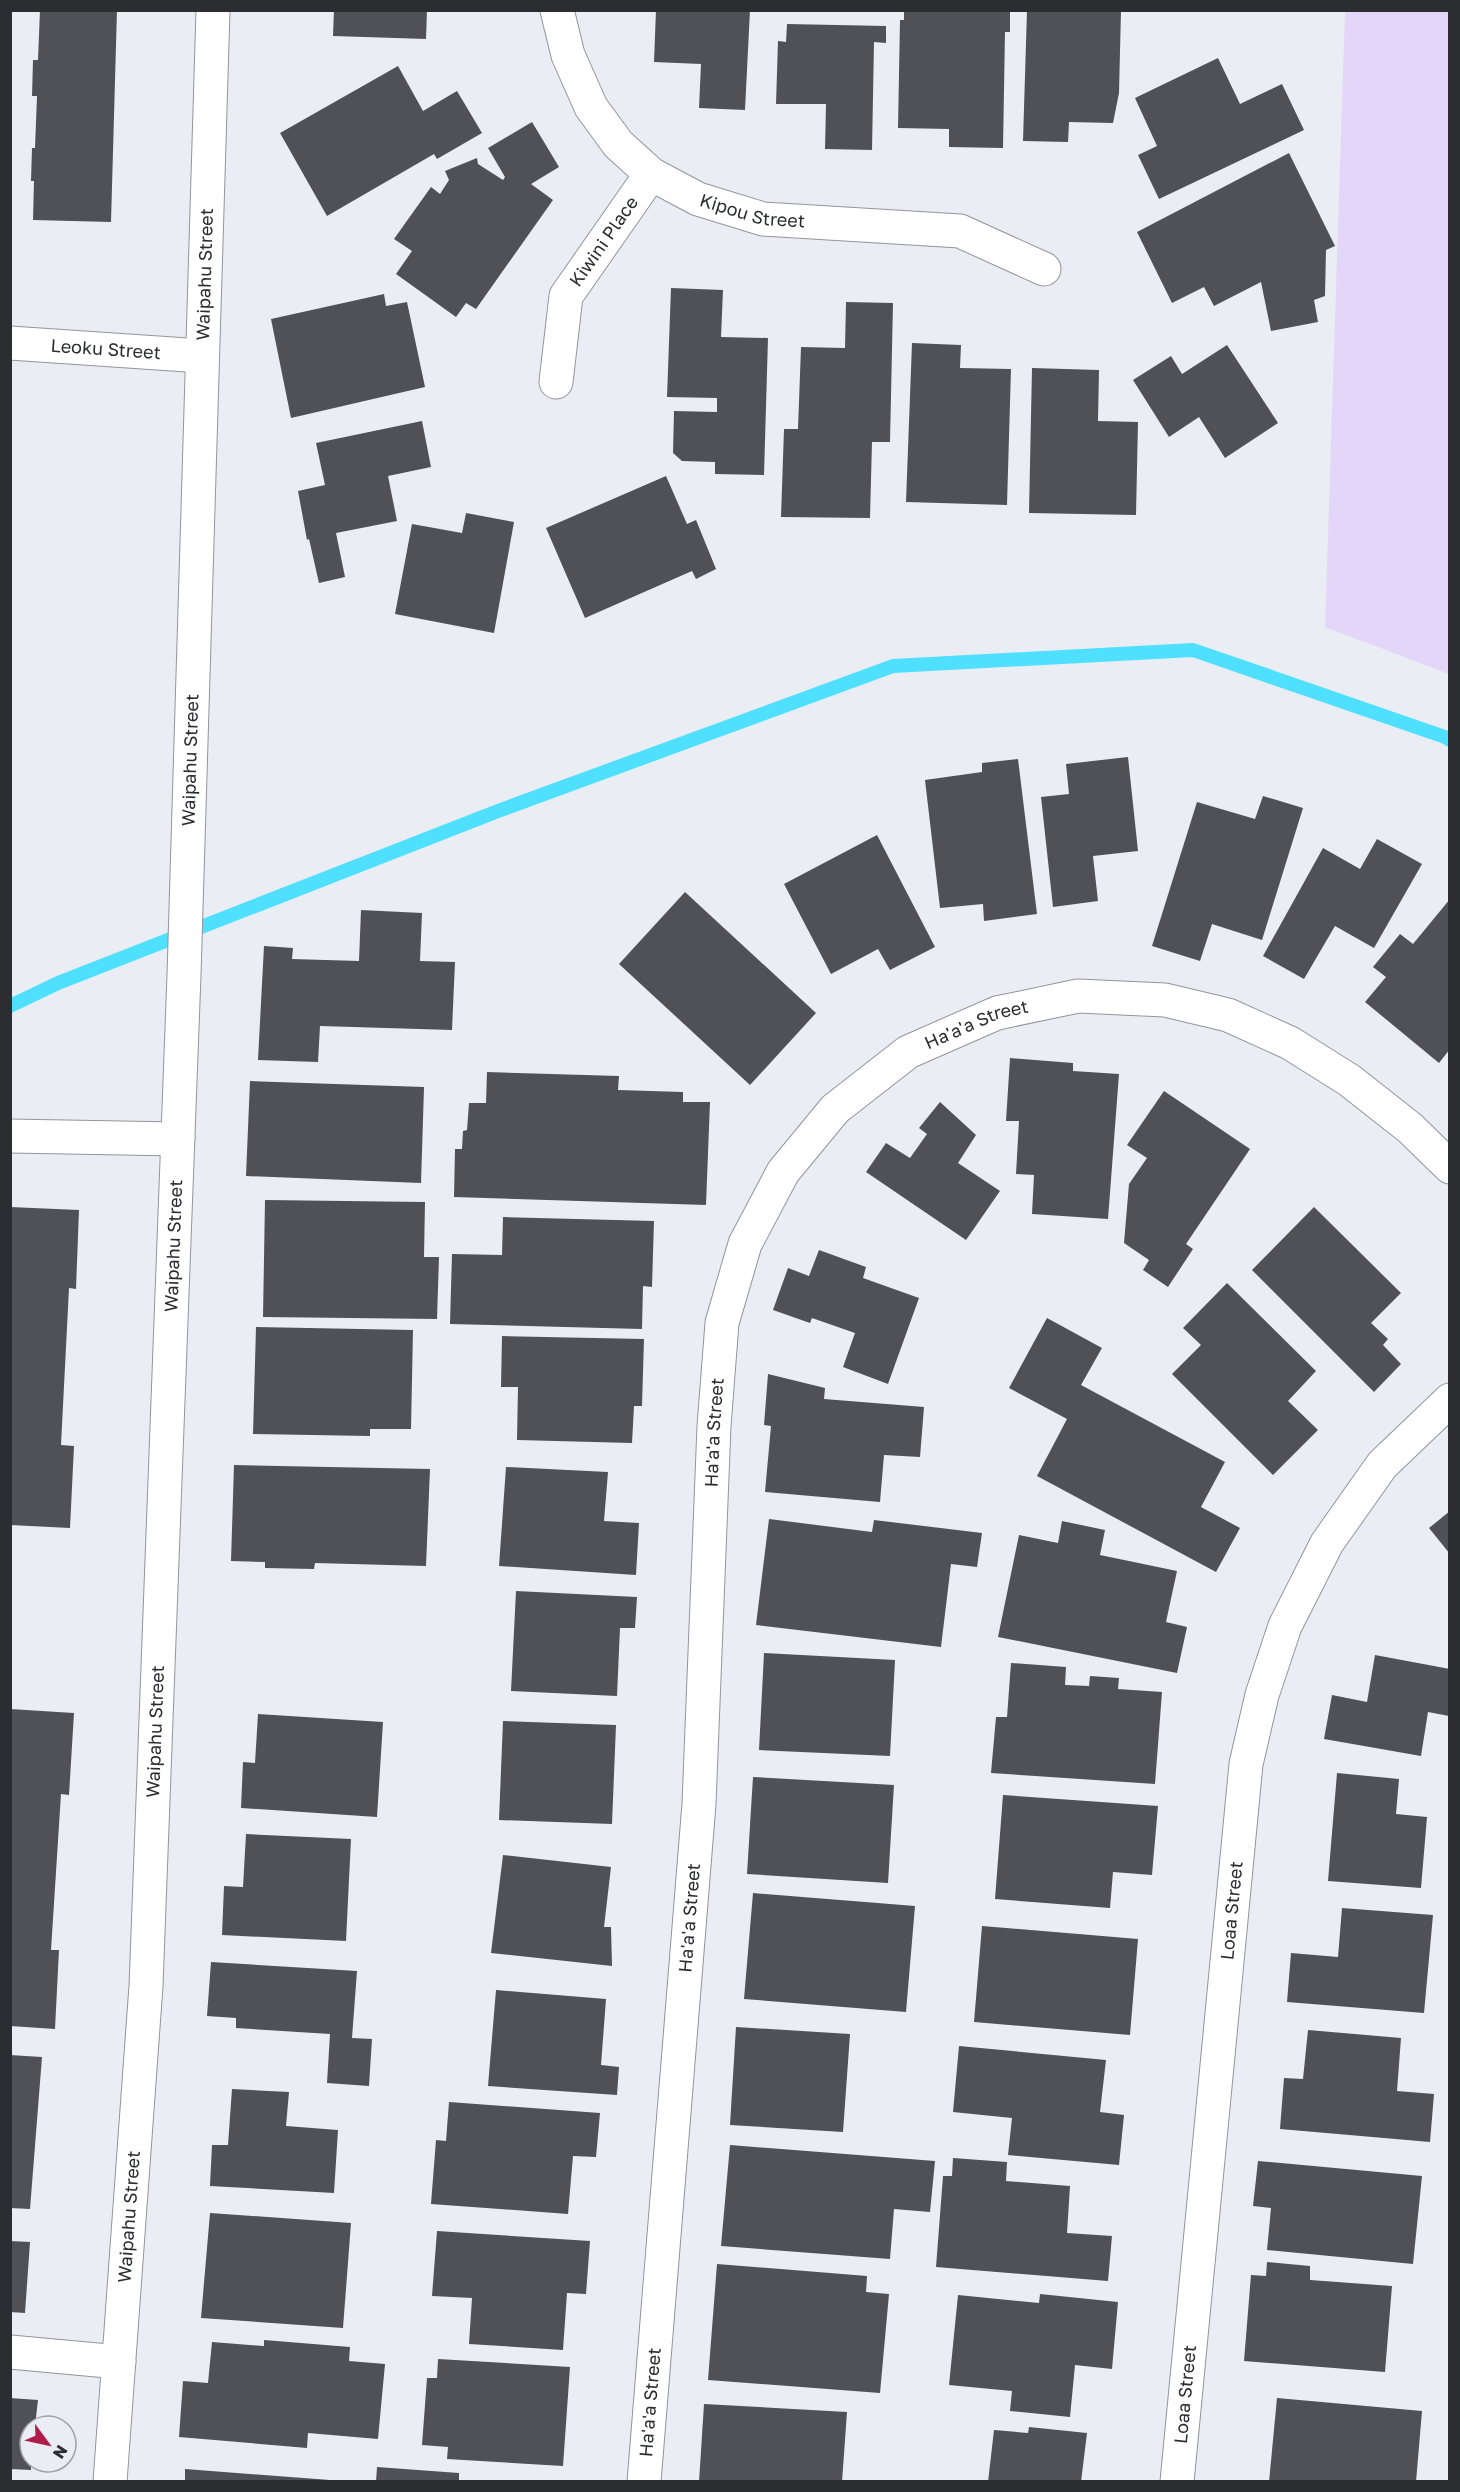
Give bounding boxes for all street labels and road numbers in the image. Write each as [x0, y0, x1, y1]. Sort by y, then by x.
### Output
street label: Kipou Street [697, 188, 806, 232]
street label: Kiwini Place [564, 192, 642, 290]
street label: Waipahu Street [191, 208, 217, 341]
street label: Leoku Street [50, 334, 162, 363]
street label: Waipahu Street [176, 693, 202, 827]
street label: Ha'a'a Street [921, 995, 1030, 1053]
street label: Waipahu Street [159, 1179, 186, 1312]
street label: Ha'a'a Street [700, 1377, 728, 1488]
street label: Waipahu Street [141, 1665, 168, 1798]
street label: Loaa Street [1215, 1860, 1247, 1961]
street label: Ha'a'a Street [673, 1862, 704, 1973]
street label: Waipahu Street [112, 2150, 144, 2284]
street label: Loaa Street [1169, 2344, 1200, 2445]
street label: Ha'a'a Street [634, 2347, 665, 2458]

